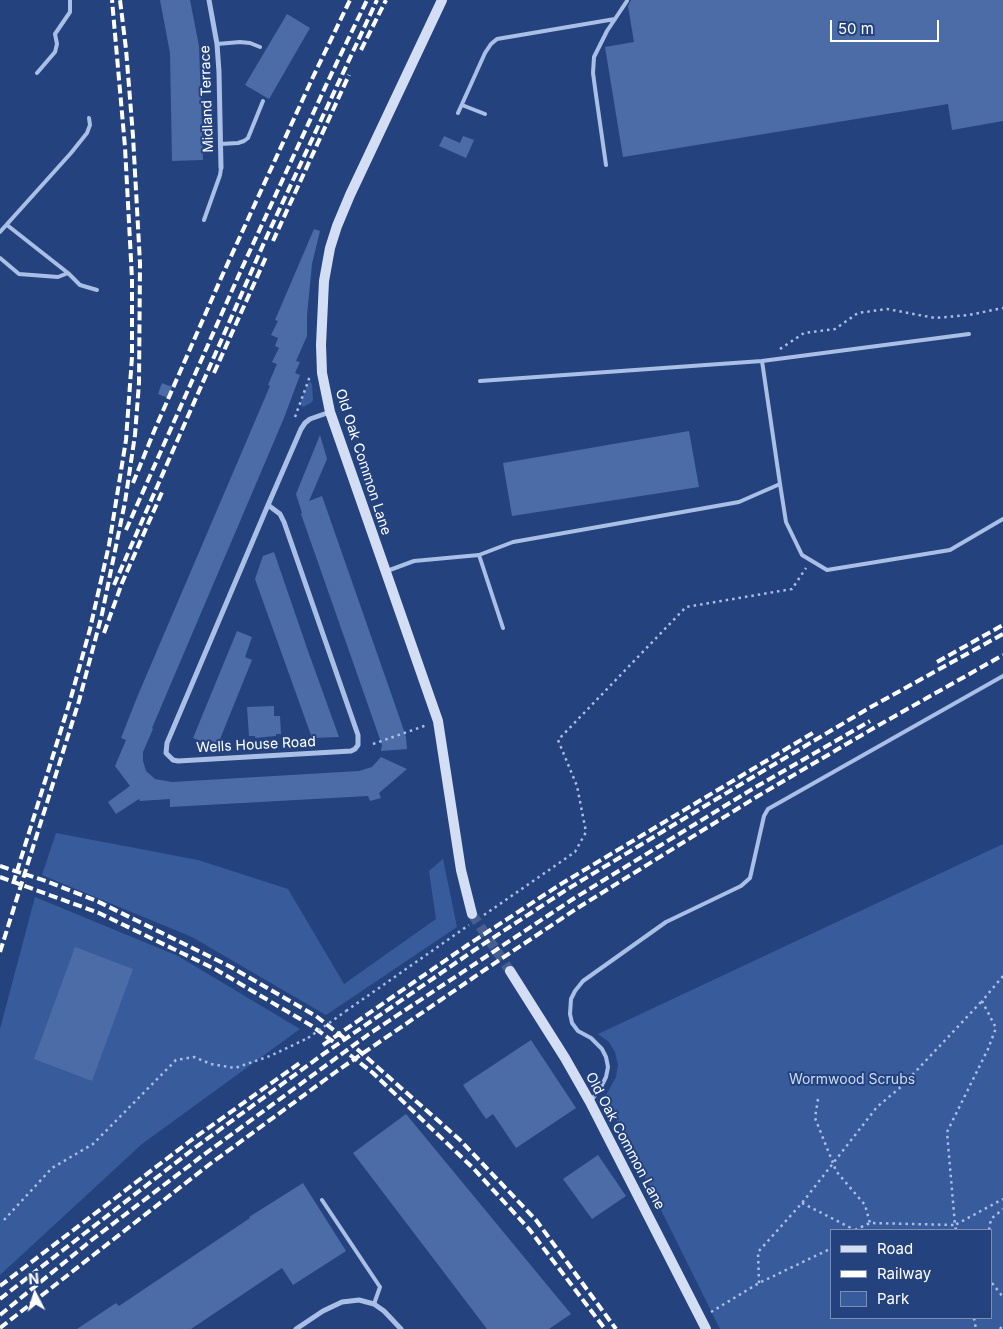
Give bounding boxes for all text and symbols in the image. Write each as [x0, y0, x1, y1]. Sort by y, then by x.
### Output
scale bar [833, 10, 942, 42]
text: 50 m [838, 19, 874, 38]
street label: Midland Terrace [197, 45, 217, 153]
street label: Old Oak Common Lane [331, 387, 395, 537]
street label: Wells House Road [196, 733, 316, 757]
street label: Old Oak Common Lane [582, 1070, 668, 1212]
park label: Wormwood Scrubs [789, 1072, 915, 1088]
legend [830, 1229, 993, 1319]
text: Road [877, 1239, 913, 1258]
text: Railway [877, 1264, 931, 1283]
north arrow [10, 1269, 60, 1319]
text: N [28, 1270, 40, 1287]
text: Park [877, 1289, 909, 1308]

